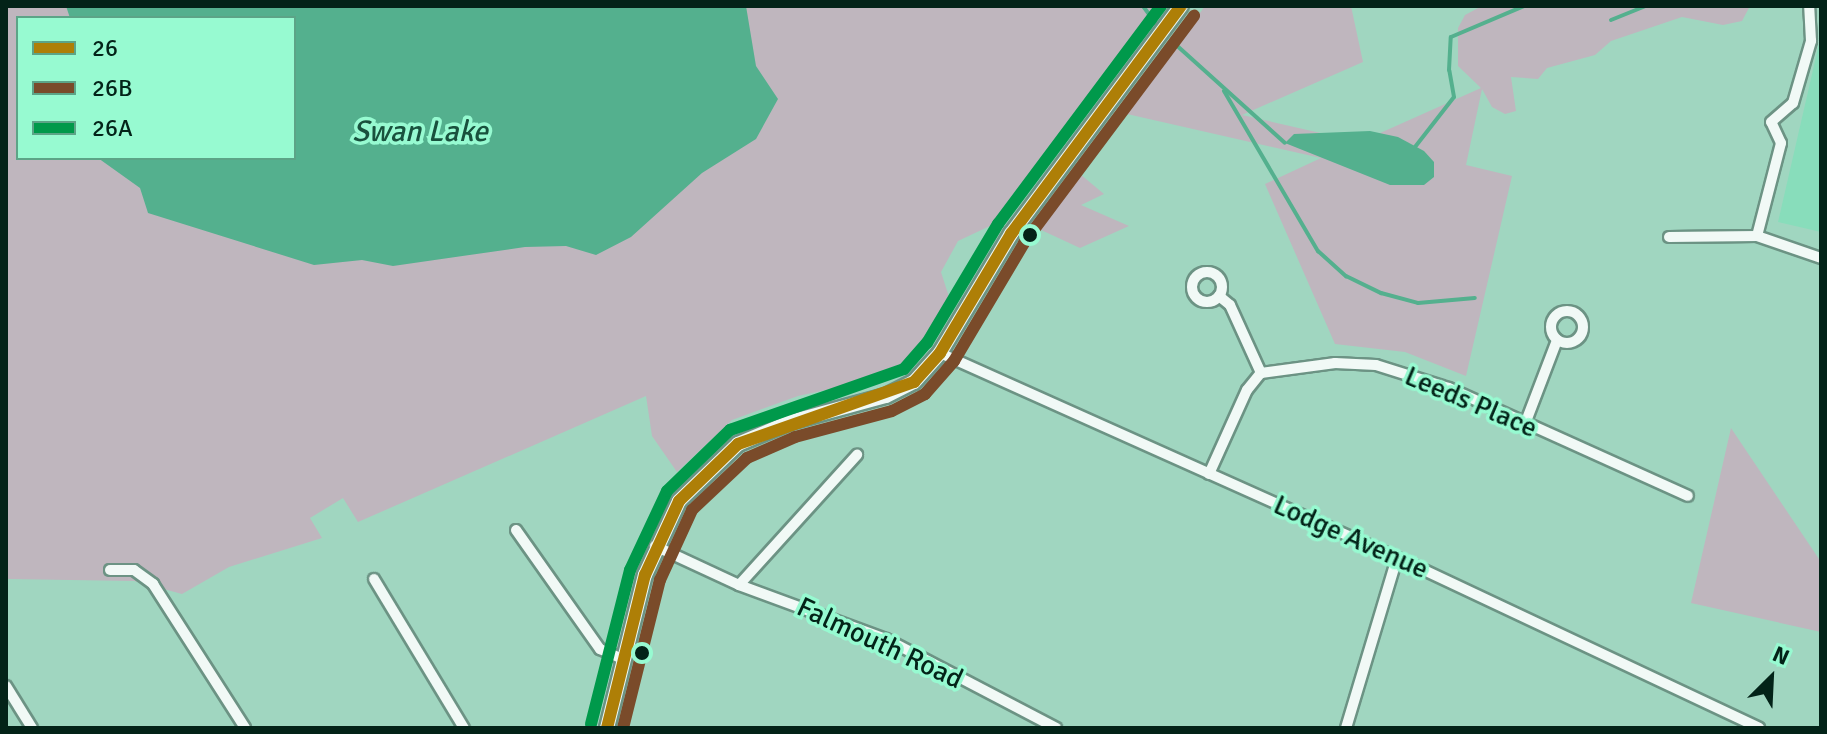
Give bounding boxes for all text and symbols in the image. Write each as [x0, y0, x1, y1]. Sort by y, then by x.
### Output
legend [16, 16, 296, 160]
text: 26 [92, 33, 118, 63]
text: 26B [92, 73, 132, 103]
text: 26A [92, 113, 133, 143]
water label: Swan Lake [352, 114, 488, 150]
unlabelled marker [1022, 227, 1038, 243]
street label: Leeds Place [1400, 359, 1542, 445]
street label: Lodge Avenue [1268, 488, 1434, 586]
street label: Falmouth Road [792, 590, 968, 696]
north arrow [1731, 638, 1811, 718]
text: N [1768, 640, 1793, 671]
unlabelled marker [634, 645, 650, 661]

